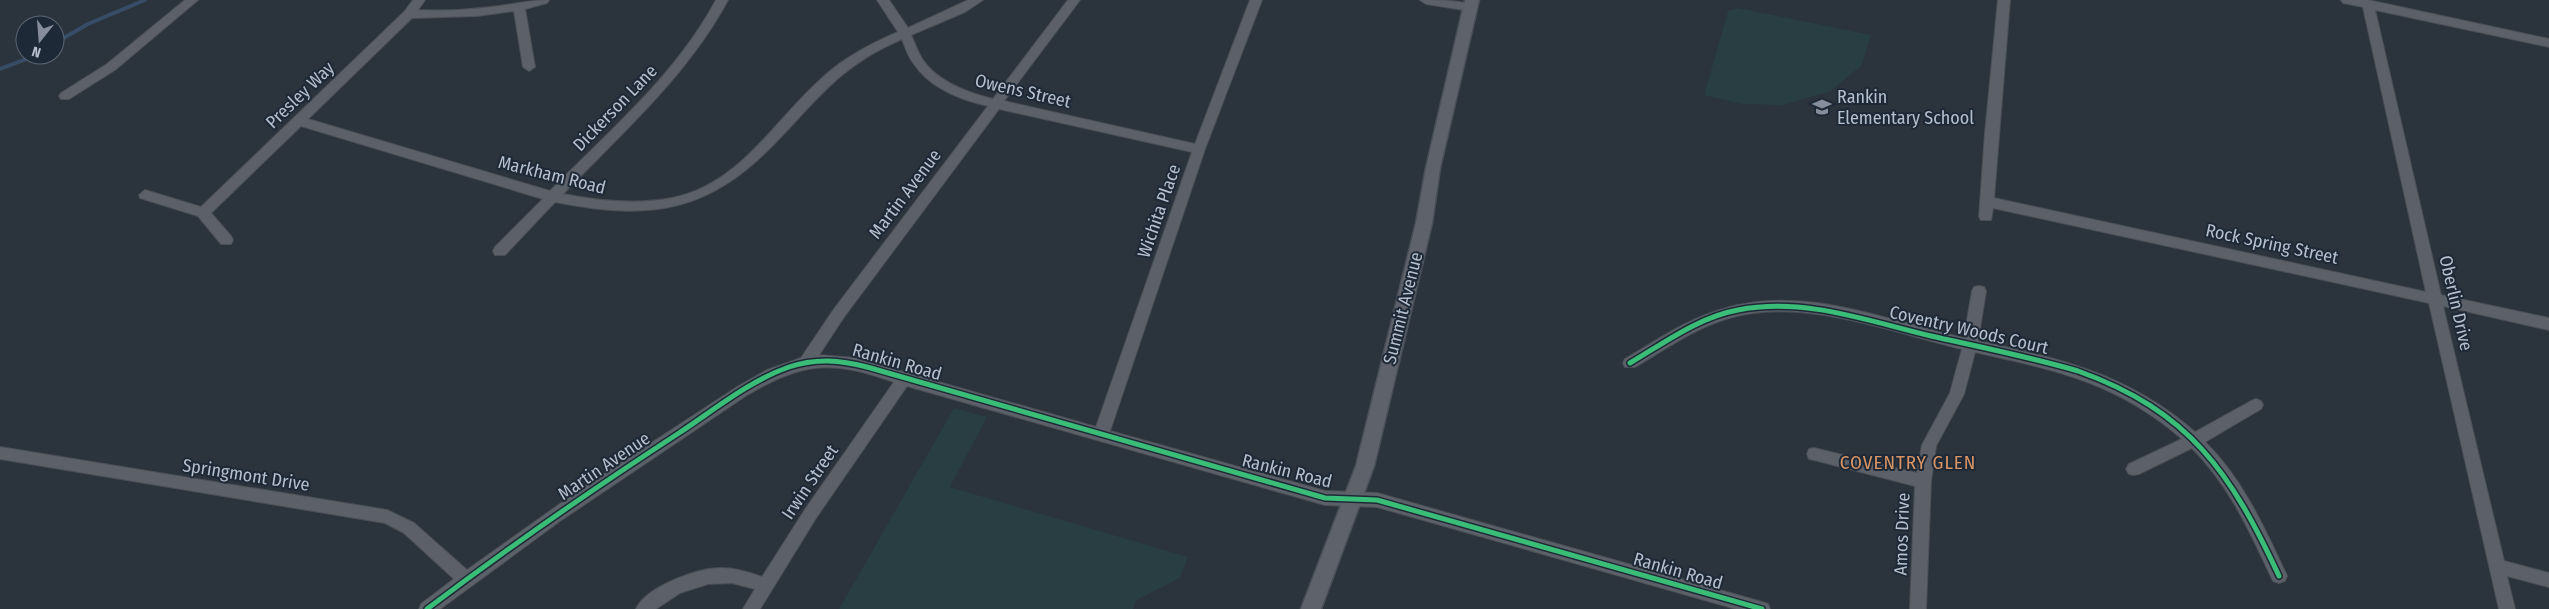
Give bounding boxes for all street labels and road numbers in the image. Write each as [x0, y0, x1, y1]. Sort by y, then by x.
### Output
street label: Presley Way [261, 57, 339, 133]
street label: Dickerson Lane [568, 60, 662, 156]
street label: Owens Street [973, 69, 1073, 113]
street label: Martin Avenue [864, 145, 946, 243]
street label: Markham Road [496, 151, 608, 199]
street label: Wichita Place [1133, 161, 1185, 261]
street label: Rock Spring Street [2204, 219, 2340, 269]
street label: Summit Avenue [1378, 250, 1428, 366]
street label: Oberlin Drive [2434, 253, 2478, 353]
street label: Coventry Woods Court [1887, 301, 2051, 359]
street label: Rankin Road [850, 339, 944, 385]
street label: Martin Avenue [554, 427, 654, 505]
street label: Irwin Street [777, 440, 843, 524]
street label: Rankin Road [1240, 449, 1334, 493]
street label: Springmont Drive [181, 454, 311, 496]
street label: Amos Drive [1890, 492, 1914, 576]
street label: Rankin Road [1631, 548, 1725, 594]

